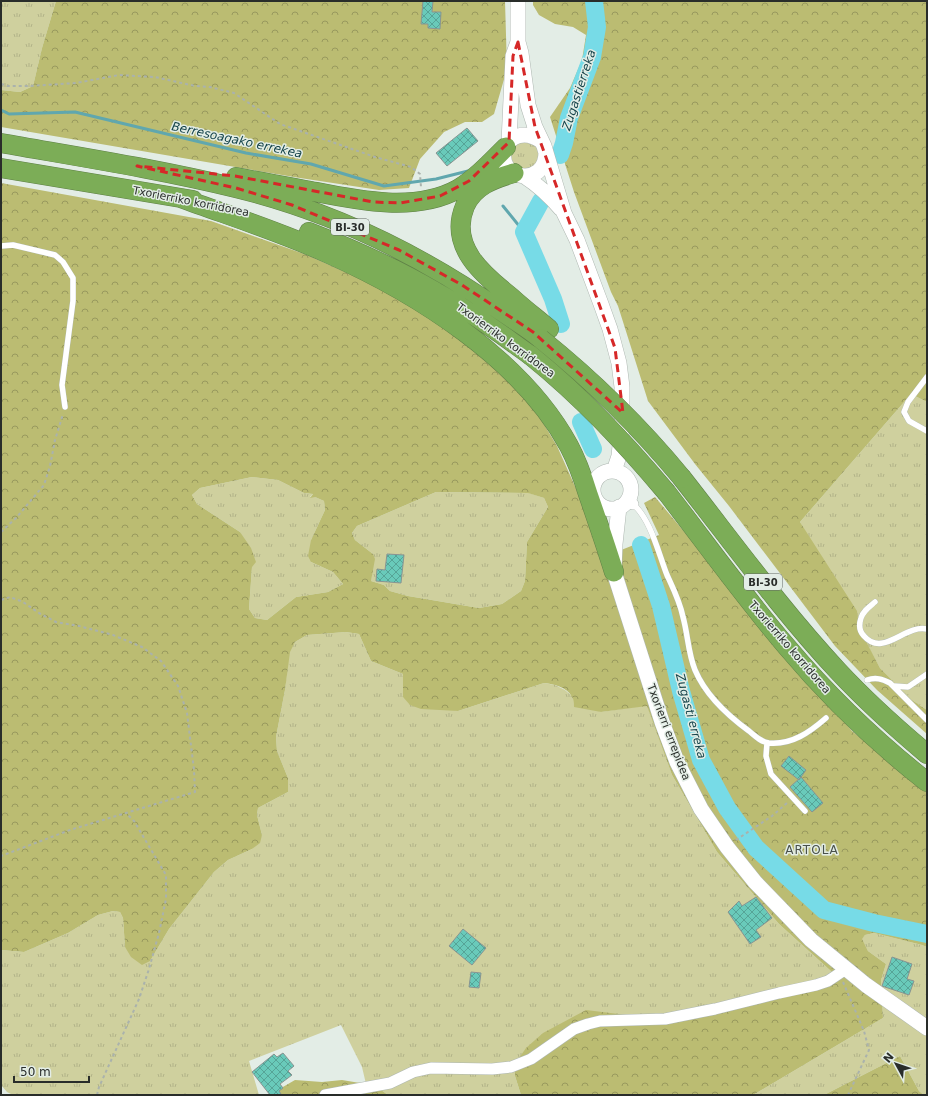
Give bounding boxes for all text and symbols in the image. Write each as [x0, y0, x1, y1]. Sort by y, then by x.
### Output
water label: Zugastierreka [559, 48, 599, 133]
water label: Berresoagako errekea [170, 119, 304, 161]
street label: Txorierriko korridorea [131, 184, 250, 219]
road number: BI-30 [331, 219, 369, 235]
street label: Txorierriko korridorea [453, 300, 557, 380]
road number: BI-30 [744, 574, 782, 590]
street label: Txorierriko korridorea [745, 598, 833, 696]
water label: Zugasti erreka [673, 671, 709, 760]
street label: Txorierri errepidea [644, 681, 693, 782]
district label: ARTOLA [785, 843, 839, 857]
north arrow [876, 1044, 916, 1084]
text: N [881, 1050, 897, 1066]
scale bar [14, 1058, 89, 1084]
text: 50 m [20, 1065, 51, 1079]

